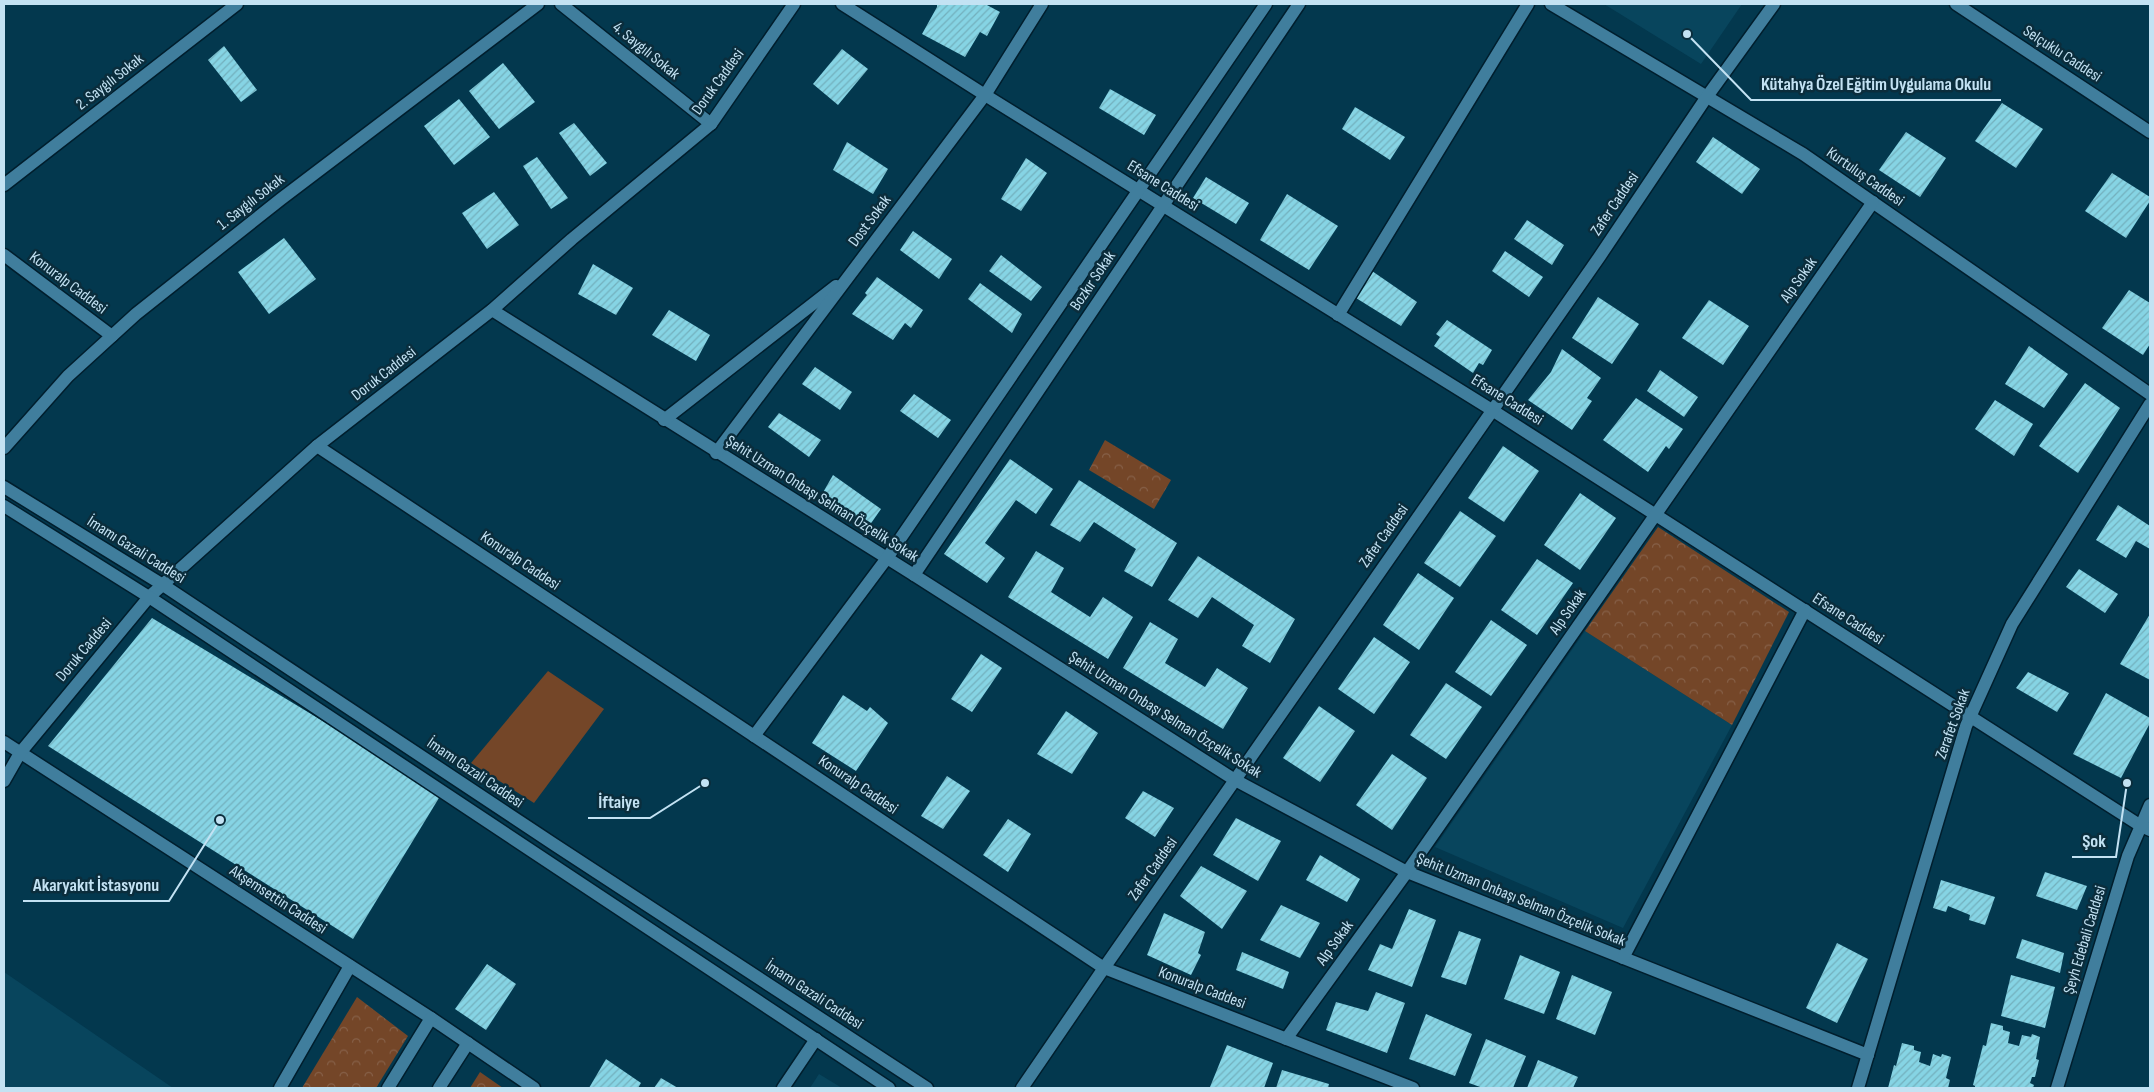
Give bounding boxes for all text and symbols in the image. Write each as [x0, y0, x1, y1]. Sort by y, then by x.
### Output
street label: 4. Saygılı Sokak [609, 18, 683, 84]
street label: Selçuklu Caddesi [2019, 22, 2105, 86]
street label: Doruk Caddesi [688, 45, 748, 119]
street label: 2. Saygılı Sokak [72, 50, 148, 114]
callout: Kütahya Özel Eğitim Uygulama Okulu [1751, 67, 2001, 100]
text: Kütahya Özel Eğitim Uygulama Okulu [1761, 74, 1991, 95]
street label: Kurtuluş Caddesi [1823, 143, 1907, 211]
street label: Efsane Caddesi [1124, 156, 1202, 216]
street label: Zafer Caddesi [1587, 169, 1643, 239]
street label: 1. Saygılı Sokak [214, 170, 288, 234]
street label: Dost Sokak [844, 191, 896, 251]
street label: Konuralp Caddesi [26, 248, 110, 318]
street label: Bozkır Sokak [1066, 248, 1120, 314]
street label: Alp Sokak [1776, 254, 1821, 307]
street label: Doruk Caddesi [348, 343, 420, 405]
street label: Efsane Caddesi [1468, 370, 1546, 430]
street label: Şehit Uzman Onbaşı Selman Özçelik Sokak [722, 432, 922, 566]
street label: Zafer Caddesi [1355, 501, 1413, 571]
street label: İmamı Gazali Caddesi [83, 512, 189, 588]
street label: Konuralp Caddesi [477, 527, 563, 595]
street label: Alp Sokak [1545, 586, 1590, 639]
street label: Efsane Caddesi [1809, 589, 1887, 649]
street label: Doruk Caddesi [52, 615, 116, 685]
street label: Şehit Uzman Onbaşı Selman Özçelik Sokak [1065, 648, 1265, 782]
street label: Zerafet Sokak [1932, 686, 1974, 762]
street label: İmamı Gazali Caddesi [423, 734, 527, 812]
street label: Konuralp Caddesi [815, 751, 901, 819]
callout: İftaiye [588, 785, 650, 818]
text: İftaiye [598, 792, 640, 813]
callout: Şok [2072, 824, 2116, 857]
text: Şok [2082, 831, 2106, 852]
street label: Zafer Caddesi [1124, 834, 1182, 904]
street label: Şehit Uzman Onbaşı Selman Özçelik Sokak [1414, 849, 1628, 951]
street label: Akşemsettin Caddesi [225, 861, 330, 938]
callout: Akaryakıt İstasyonu [23, 868, 169, 901]
text: Akaryakıt İstasyonu [32, 875, 159, 896]
street label: Şeyh Edebali Caddesi [2060, 884, 2110, 996]
street label: Alp Sokak [1312, 917, 1358, 970]
street label: İmamı Gazali Caddesi [762, 956, 866, 1034]
street label: Konuralp Caddesi [1156, 963, 1248, 1013]

